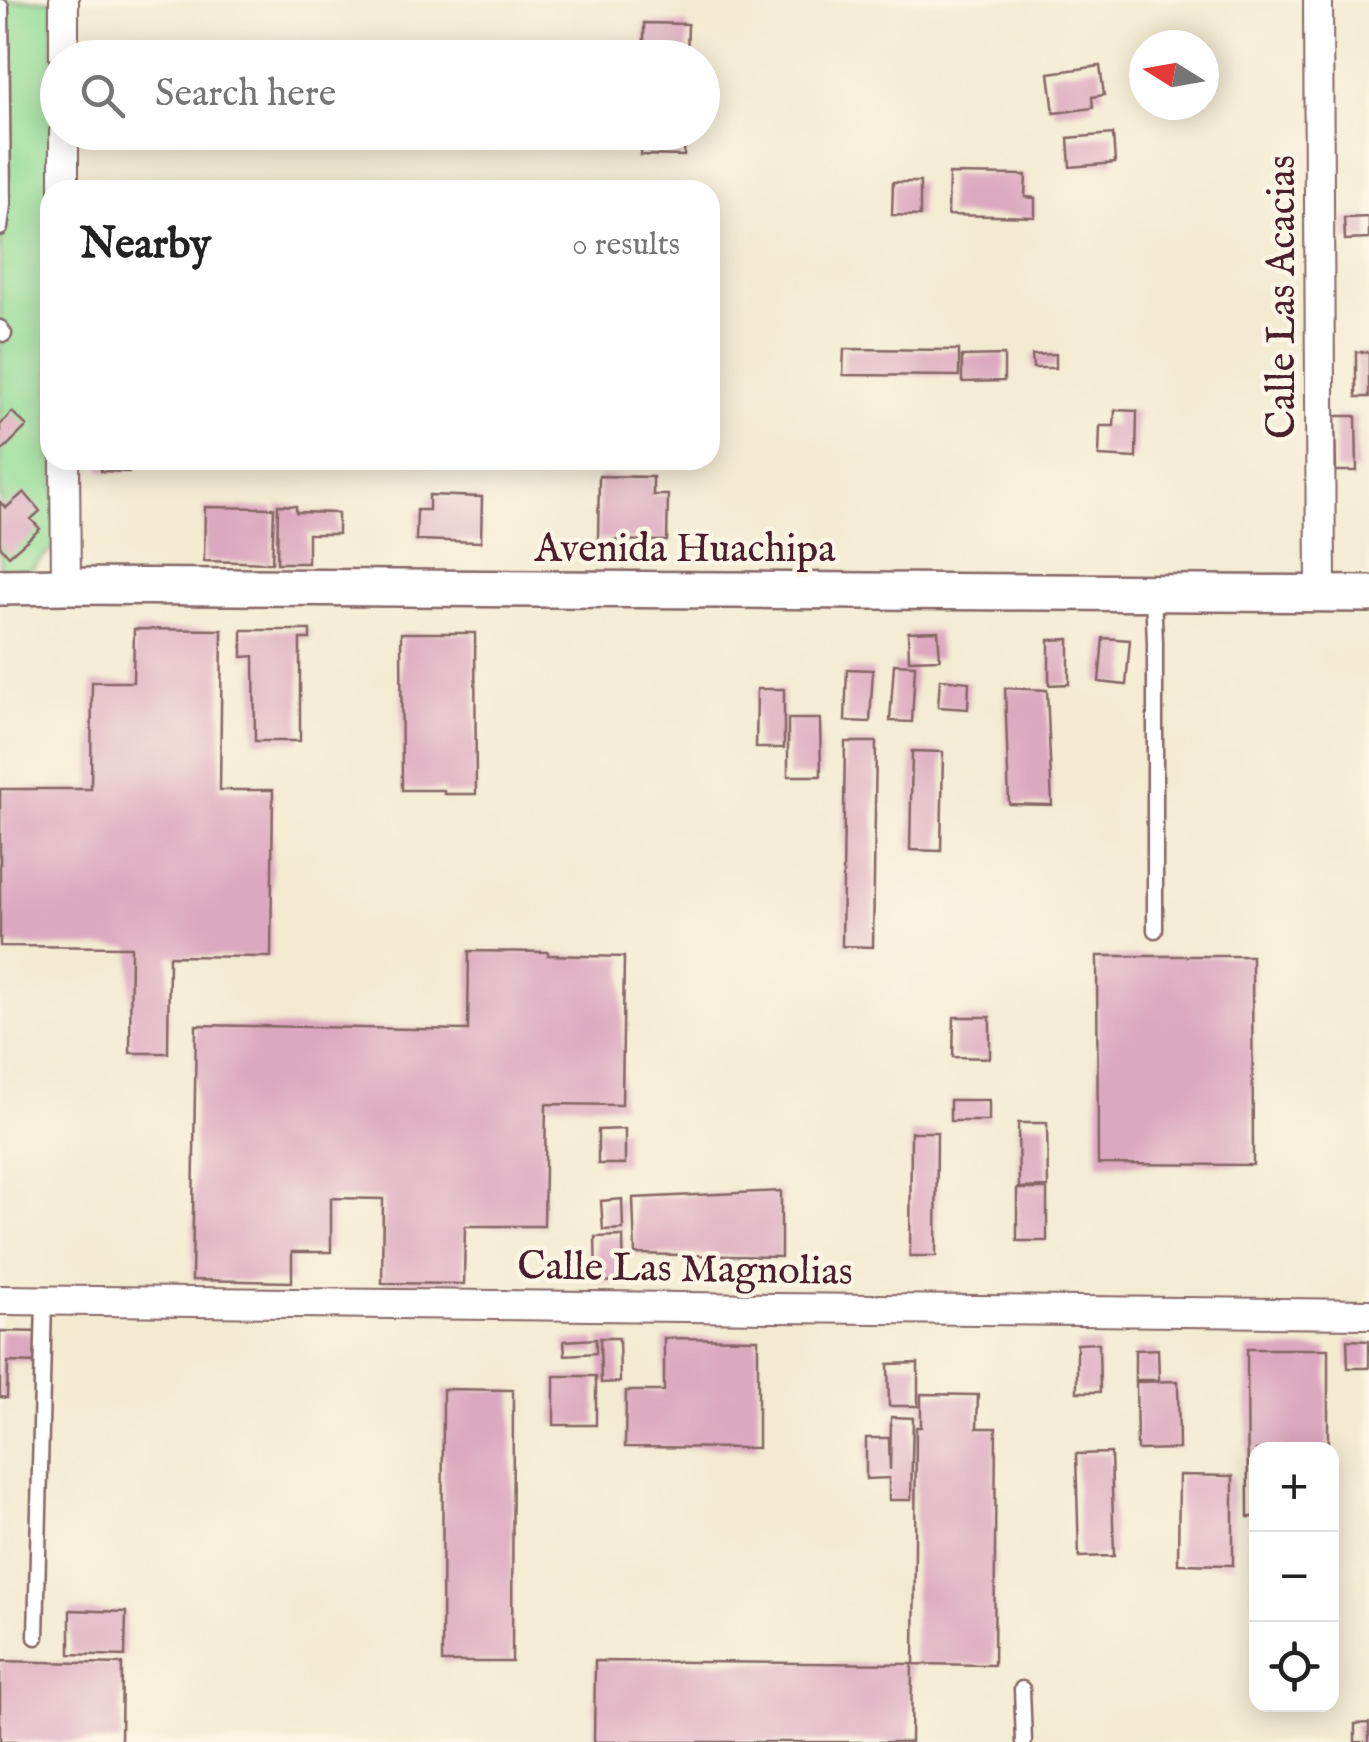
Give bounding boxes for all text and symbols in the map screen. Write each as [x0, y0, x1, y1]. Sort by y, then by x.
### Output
north arrow [1129, 30, 1219, 120]
search box [40, 40, 720, 150]
icon: search [75, 68, 130, 123]
text: Search here [155, 71, 336, 119]
street label: Calle Las Acacias [1258, 155, 1309, 439]
text: Nearby [80, 219, 211, 272]
text: 0 results [572, 225, 680, 266]
street label: Avenida Huachipa [533, 525, 836, 576]
street label: Calle Las Magnolias [517, 1242, 853, 1299]
map controls [1249, 1442, 1339, 1712]
button: + [1249, 1442, 1339, 1532]
button: − [1249, 1532, 1339, 1622]
button: locate [1249, 1622, 1339, 1712]

